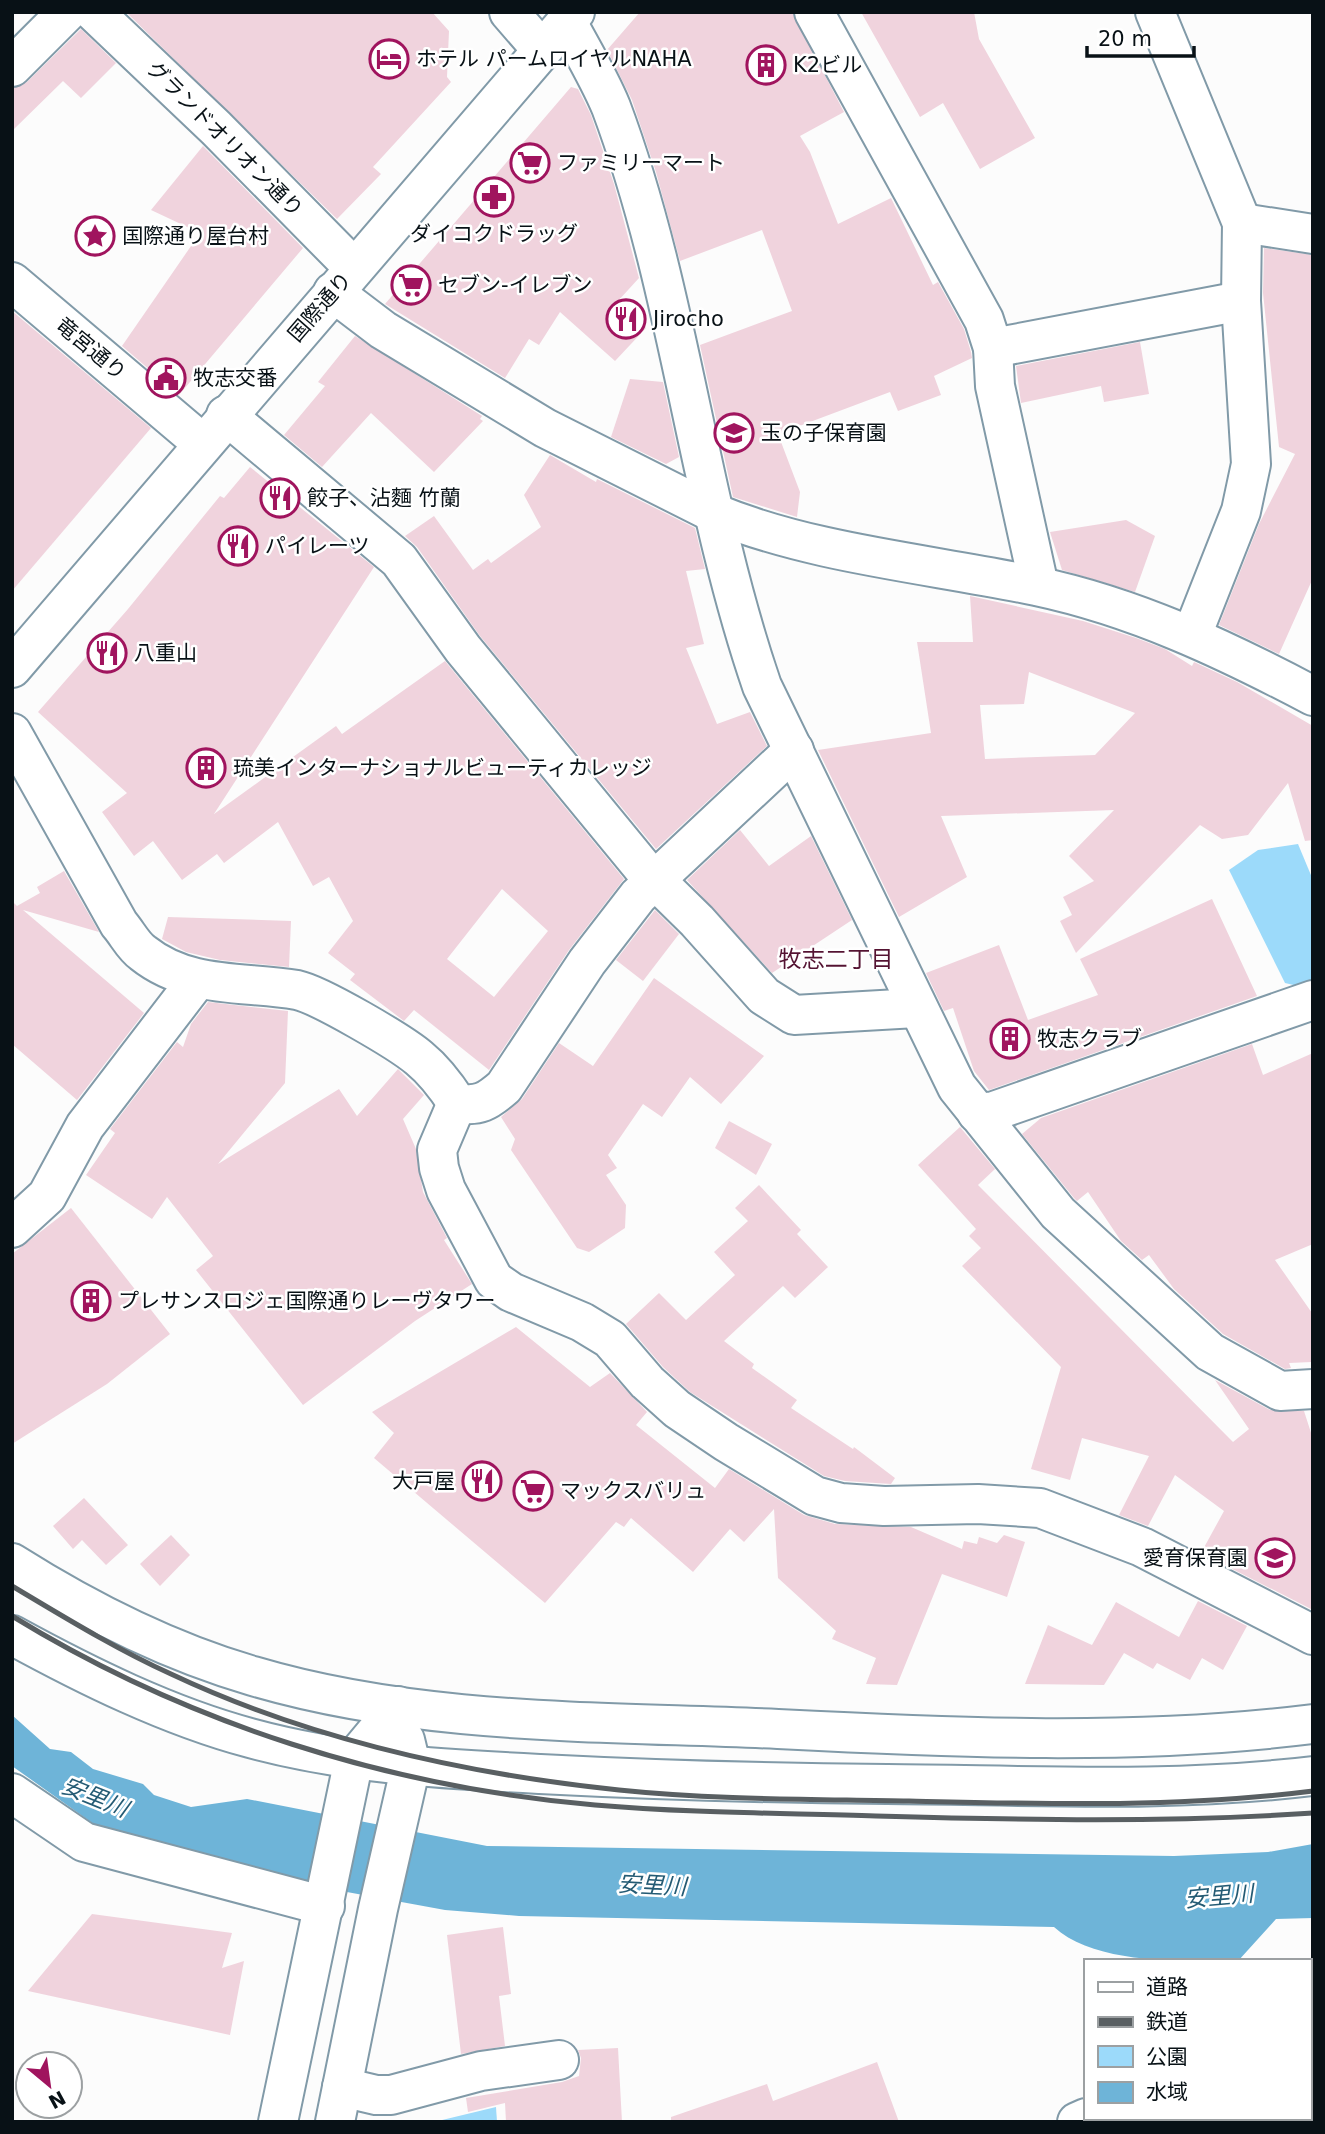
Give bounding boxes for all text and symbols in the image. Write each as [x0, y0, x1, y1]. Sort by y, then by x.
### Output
scale bar [1087, 14, 1194, 58]
text: 20 m [1098, 27, 1152, 51]
hotel icon: ホテル パームロイヤルNAHA [368, 38, 410, 80]
building icon: K2ビル [745, 44, 787, 86]
place label: ホテル パームロイヤルNAHA [416, 47, 692, 71]
place label: K2ビル [793, 53, 862, 77]
street label: グランドオリオン通り [142, 56, 308, 222]
supermarket icon: ファミリーマート [509, 142, 551, 184]
place label: ファミリーマート [557, 151, 725, 175]
pharmacy icon: ダイコクドラッグ [473, 176, 515, 218]
place icon: 国際通り屋台村 [74, 215, 116, 257]
place label: ダイコクドラッグ [410, 222, 578, 246]
place label: 国際通り屋台村 [122, 224, 269, 248]
supermarket icon: セブン-イレブン [390, 264, 432, 306]
street label: 国際通り [283, 267, 357, 347]
place label: セブン-イレブン [438, 273, 593, 297]
restaurant icon: Jirocho [605, 298, 647, 340]
place label: Jirocho [651, 307, 724, 331]
street label: 竜宮通り [51, 313, 131, 385]
public building icon: 牧志交番 [145, 357, 187, 399]
place label: 牧志交番 [193, 366, 277, 390]
school or university icon: 玉の子保育園 [713, 412, 755, 454]
place label: 玉の子保育園 [761, 421, 887, 445]
restaurant icon: 餃子、沾麵 竹蘭 [259, 477, 301, 519]
place label: 餃子、沾麵 竹蘭 [307, 486, 461, 510]
restaurant icon: パイレーツ [217, 525, 259, 567]
place label: パイレーツ [265, 534, 370, 558]
restaurant icon: 八重山 [86, 632, 128, 674]
place label: 八重山 [134, 641, 197, 665]
building icon: 琉美インターナショナルビューティカレッジ [185, 747, 227, 789]
place label: 琉美インターナショナルビューティカレッジ [233, 756, 652, 780]
district label: 牧志二丁目 [779, 946, 894, 972]
building icon: 牧志クラブ [989, 1018, 1031, 1060]
place label: 牧志クラブ [1037, 1027, 1142, 1051]
building icon: プレサンスロジェ国際通りレーヴタワー [70, 1280, 112, 1322]
place label: プレサンスロジェ国際通りレーヴタワー [118, 1289, 496, 1313]
restaurant icon: 大戸屋 [461, 1460, 503, 1502]
place label: 大戸屋 [392, 1469, 455, 1493]
supermarket icon: マックスバリュ [512, 1470, 554, 1512]
place label: マックスバリュ [560, 1479, 706, 1503]
school or university icon: 愛育保育園 [1254, 1537, 1296, 1579]
place label: 愛育保育園 [1143, 1546, 1248, 1570]
water label: 安里川 [58, 1772, 135, 1823]
water label: 安里川 [617, 1870, 690, 1900]
water label: 安里川 [1183, 1880, 1257, 1912]
legend [1084, 1959, 1311, 2120]
text: 道路 [1146, 1975, 1188, 1999]
text: 鉄道 [1146, 2010, 1188, 2034]
text: 公園 [1146, 2045, 1188, 2069]
north arrow [14, 2050, 84, 2120]
text: 水域 [1146, 2080, 1188, 2104]
text: N [45, 2086, 70, 2113]

